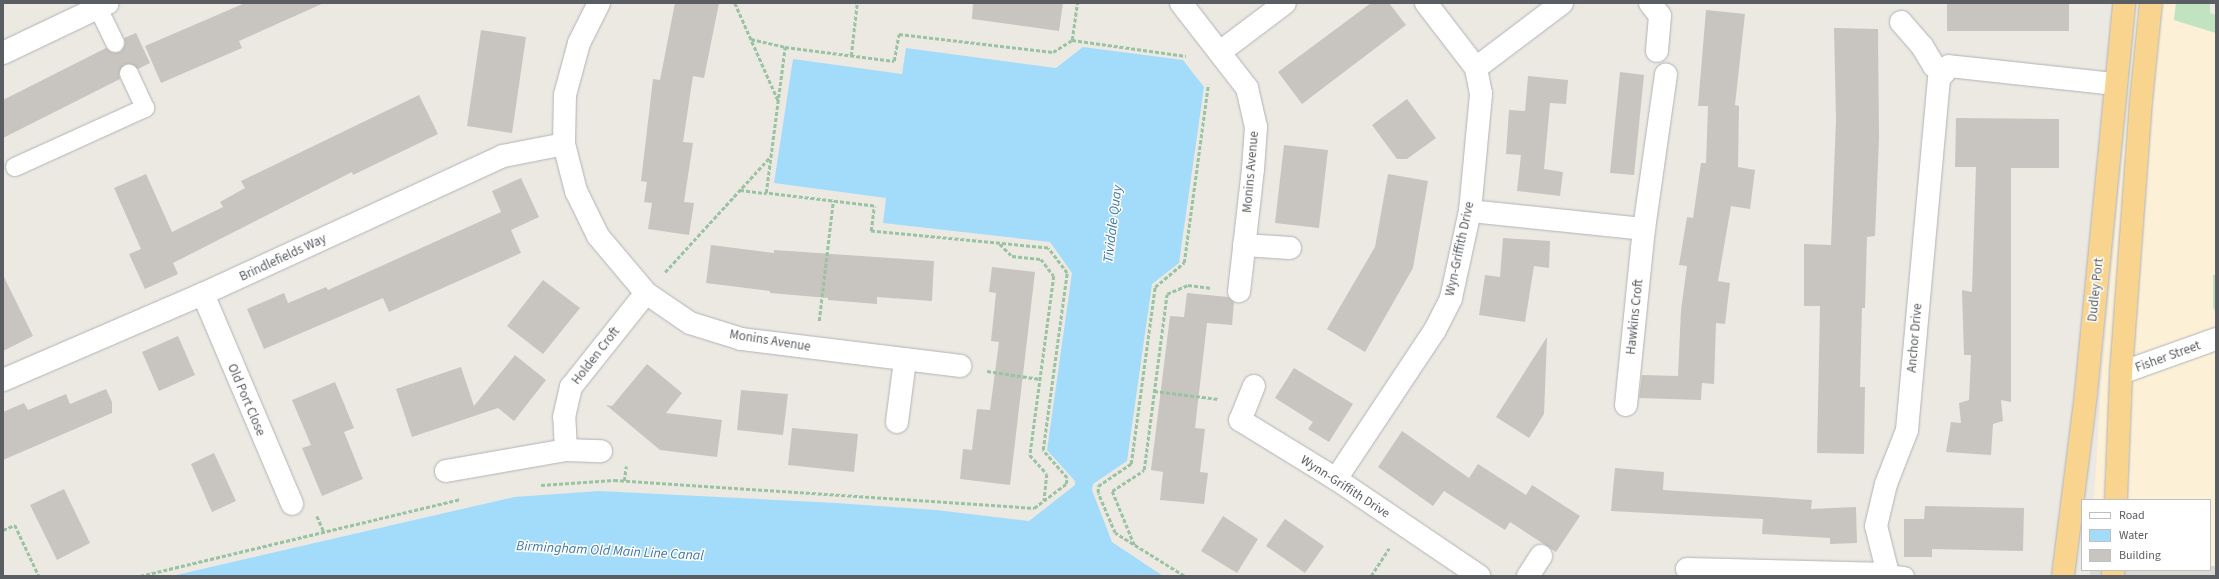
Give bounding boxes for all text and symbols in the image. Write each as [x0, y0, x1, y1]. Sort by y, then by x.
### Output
street label: Monins Avenue [1240, 130, 1262, 214]
water label: Tividale Quay [1100, 184, 1126, 264]
street label: Wyn-Griffith Drive [1442, 200, 1478, 298]
street label: Brindlefields Way [237, 231, 329, 285]
street label: Dudley Port [2085, 257, 2107, 323]
street label: Hawkins Croft [1623, 279, 1647, 355]
street label: Anchor Drive [1904, 303, 1926, 373]
street label: Holden Croft [569, 324, 623, 388]
street label: Monins Avenue [728, 327, 812, 355]
street label: Fisher Street [2133, 338, 2203, 376]
street label: Old Port Close [224, 362, 268, 438]
street label: Wynn-Griffith Drive [1297, 452, 1393, 522]
legend [2081, 499, 2211, 571]
text: Road [2119, 507, 2145, 524]
text: Water [2119, 527, 2148, 544]
water label: Birmingham Old Main Line Canal [516, 538, 704, 564]
text: Building [2119, 547, 2161, 564]

